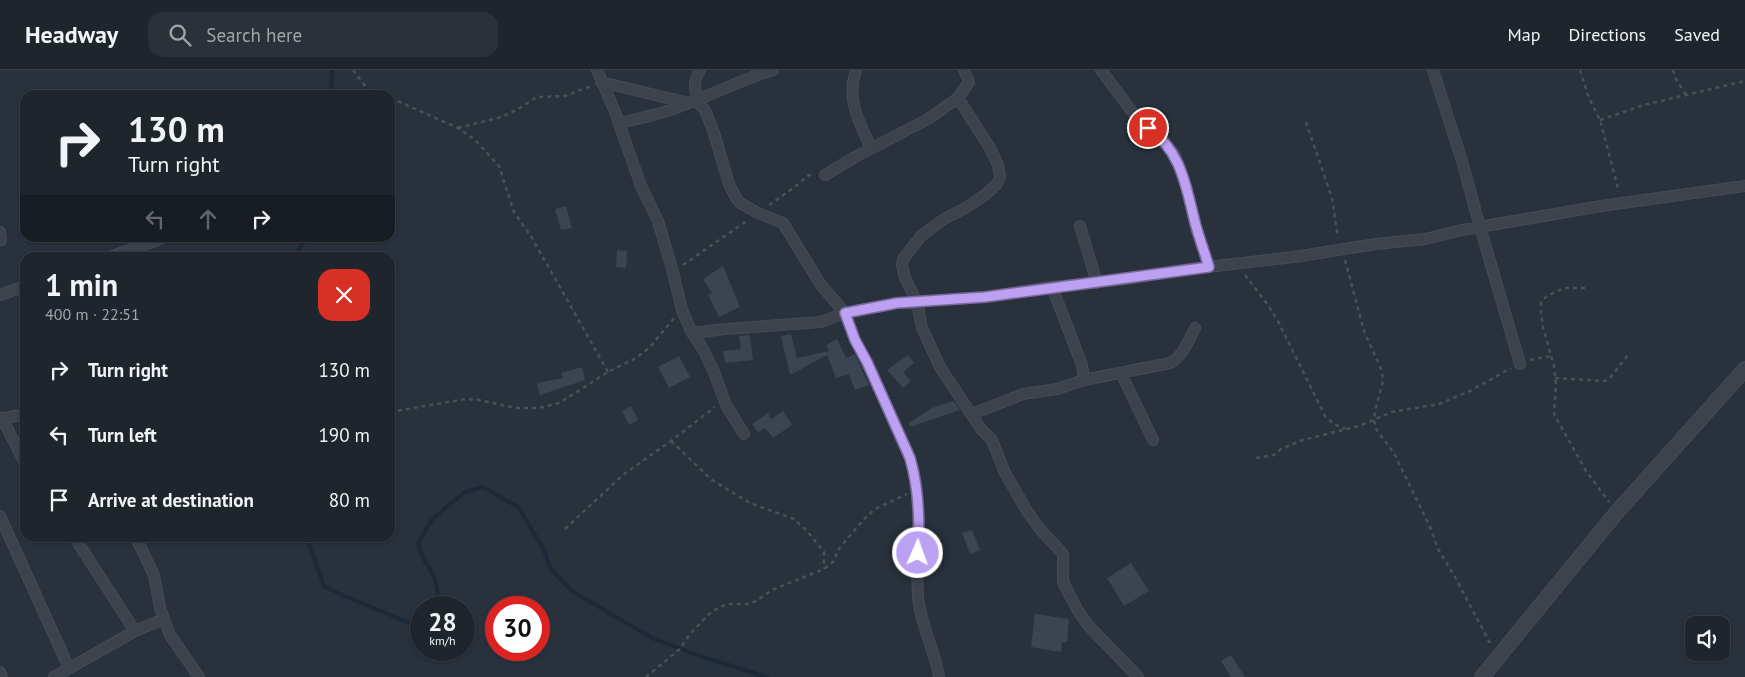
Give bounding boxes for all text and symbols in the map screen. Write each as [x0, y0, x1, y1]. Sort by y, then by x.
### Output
search box [148, 12, 498, 57]
text: Headway [25, 19, 118, 50]
icon: search [166, 21, 194, 49]
text: Search here [206, 23, 302, 47]
text: Map [1508, 23, 1540, 46]
text: Directions [1568, 23, 1646, 46]
text: Saved [1674, 23, 1720, 46]
text: 130 m [128, 106, 225, 152]
pin [1127, 107, 1169, 149]
icon: right [45, 110, 110, 175]
icon: arrive [1134, 114, 1162, 142]
text: Turn right [128, 150, 220, 178]
icon: left [141, 205, 169, 233]
icon: ahead [194, 205, 222, 233]
icon: right [247, 205, 275, 233]
text: 1 min [45, 265, 118, 304]
button: close [318, 269, 370, 321]
text: 400 m · 22:51 [45, 304, 140, 324]
icon: right [45, 356, 73, 384]
text: Turn right [88, 358, 168, 382]
text: 130 m [318, 358, 370, 382]
icon: left [45, 421, 73, 449]
text: Turn left [88, 423, 157, 447]
text: 190 m [318, 423, 370, 447]
icon: arrive [45, 486, 73, 514]
text: Arrive at destination [88, 488, 254, 512]
text: 80 m [329, 488, 370, 512]
position arrow [891, 526, 943, 578]
speed limit sign: 30 [485, 596, 550, 661]
text: 28 [428, 606, 457, 638]
map controls [1685, 616, 1730, 661]
button: sound [1685, 616, 1730, 661]
text: km/h [429, 633, 456, 648]

